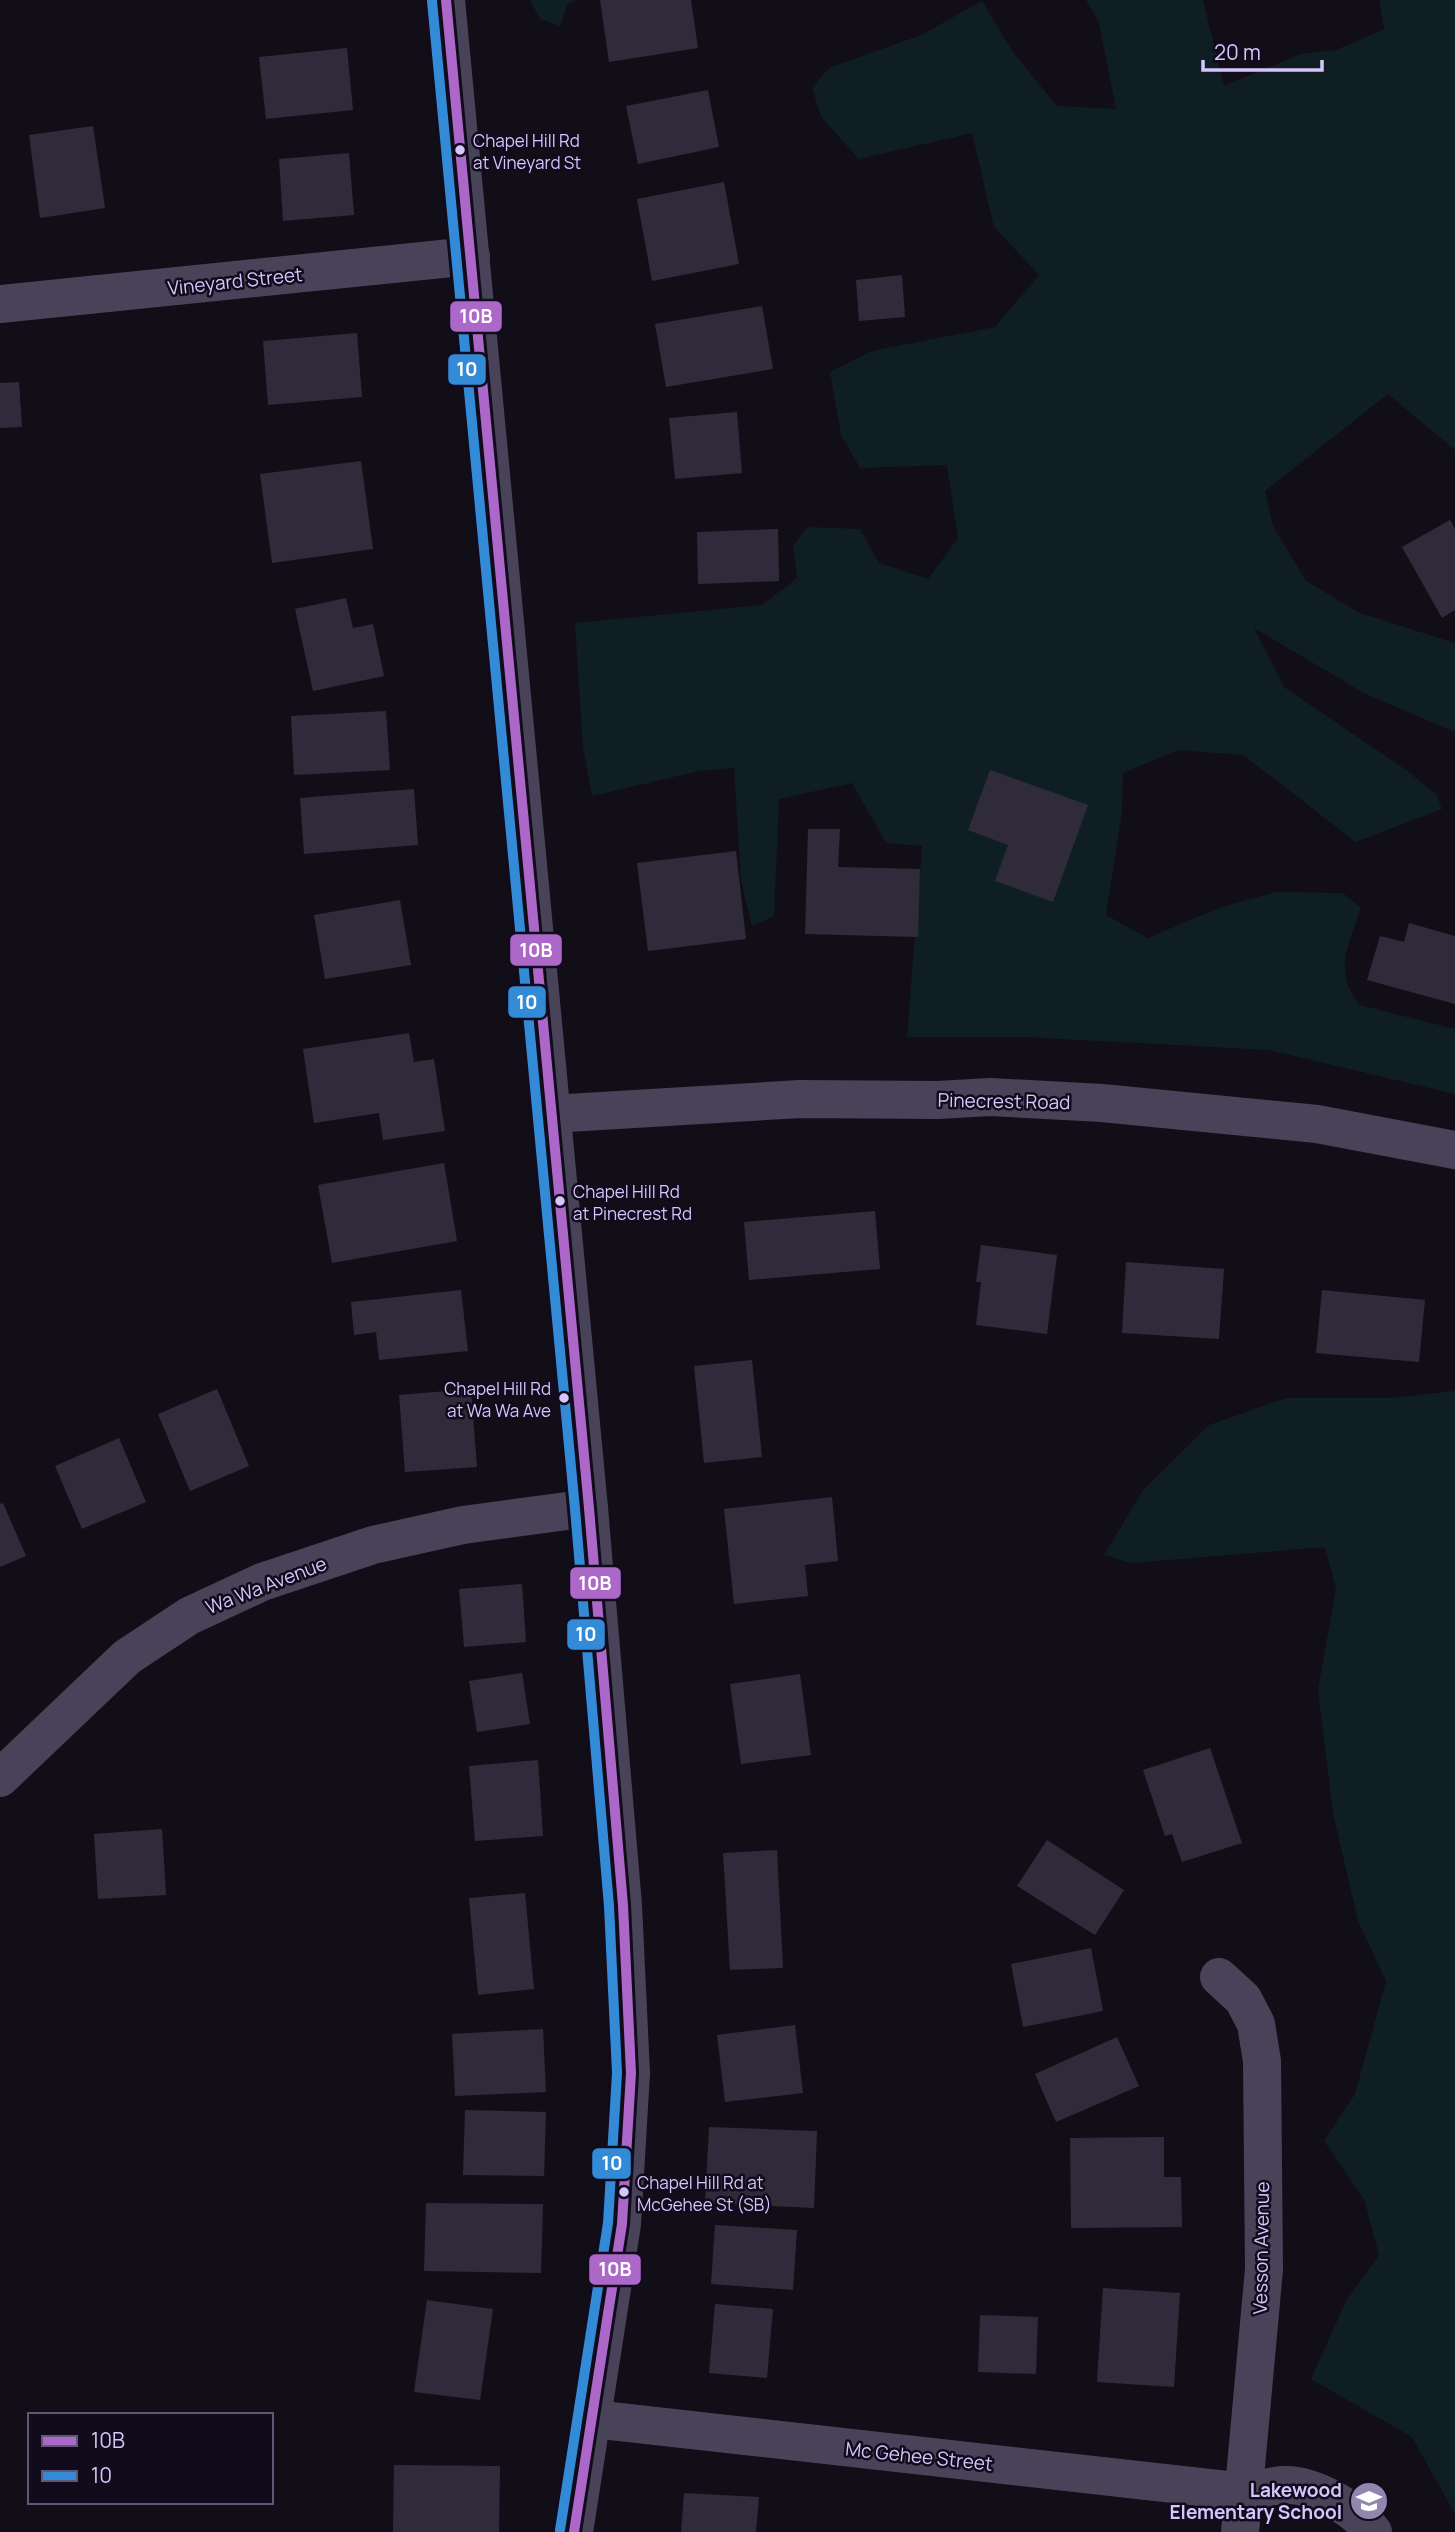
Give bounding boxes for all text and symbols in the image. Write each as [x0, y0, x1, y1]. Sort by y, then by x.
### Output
scale bar [1203, 28, 1322, 72]
text: 20 m [1214, 38, 1261, 66]
place label: Chapel Hill Rd at Vineyard St [473, 129, 581, 174]
marker: Chapel Hill Rd at Vineyard St [453, 143, 467, 157]
street label: Vineyard Street [166, 261, 304, 301]
line badge: 10B [449, 300, 503, 333]
text: 10B [460, 303, 492, 329]
line badge: 10 [447, 353, 487, 386]
text: 10 [457, 356, 477, 382]
line badge: 10B [509, 933, 563, 967]
text: 10B [520, 937, 552, 963]
line badge: 10 [507, 985, 547, 1019]
text: 10 [517, 989, 537, 1015]
street label: Pinecrest Road [937, 1087, 1071, 1115]
place label: Chapel Hill Rd at Pinecrest Rd [573, 1180, 692, 1225]
marker: Chapel Hill Rd at Pinecrest Rd [553, 1194, 567, 1208]
place label: Chapel Hill Rd at Wa Wa Ave [444, 1377, 551, 1422]
marker: Chapel Hill Rd at Wa Wa Ave [557, 1391, 571, 1405]
street label: Wa Wa Avenue [202, 1550, 330, 1620]
line badge: 10B [569, 1566, 622, 1600]
text: 10B [579, 1570, 611, 1596]
line badge: 10 [566, 1618, 606, 1651]
text: 10 [576, 1621, 596, 1647]
line badge: 10 [591, 2147, 632, 2180]
text: 10 [602, 2150, 622, 2176]
place label: Chapel Hill Rd at McGehee St (SB) [637, 2171, 771, 2216]
street label: Vesson Avenue [1247, 2181, 1275, 2315]
marker: Chapel Hill Rd at McGehee St (SB) [617, 2185, 631, 2199]
line badge: 10B [588, 2253, 642, 2286]
text: 10B [599, 2256, 631, 2282]
legend [28, 2413, 273, 2504]
text: 10B [91, 2426, 125, 2454]
street label: Mc Gehee Street [844, 2435, 994, 2477]
text: 10 [91, 2461, 112, 2489]
place label: Lakewood Elementary School [1169, 2477, 1342, 2525]
school or university icon: Lakewood Elementary School [1348, 2480, 1390, 2522]

